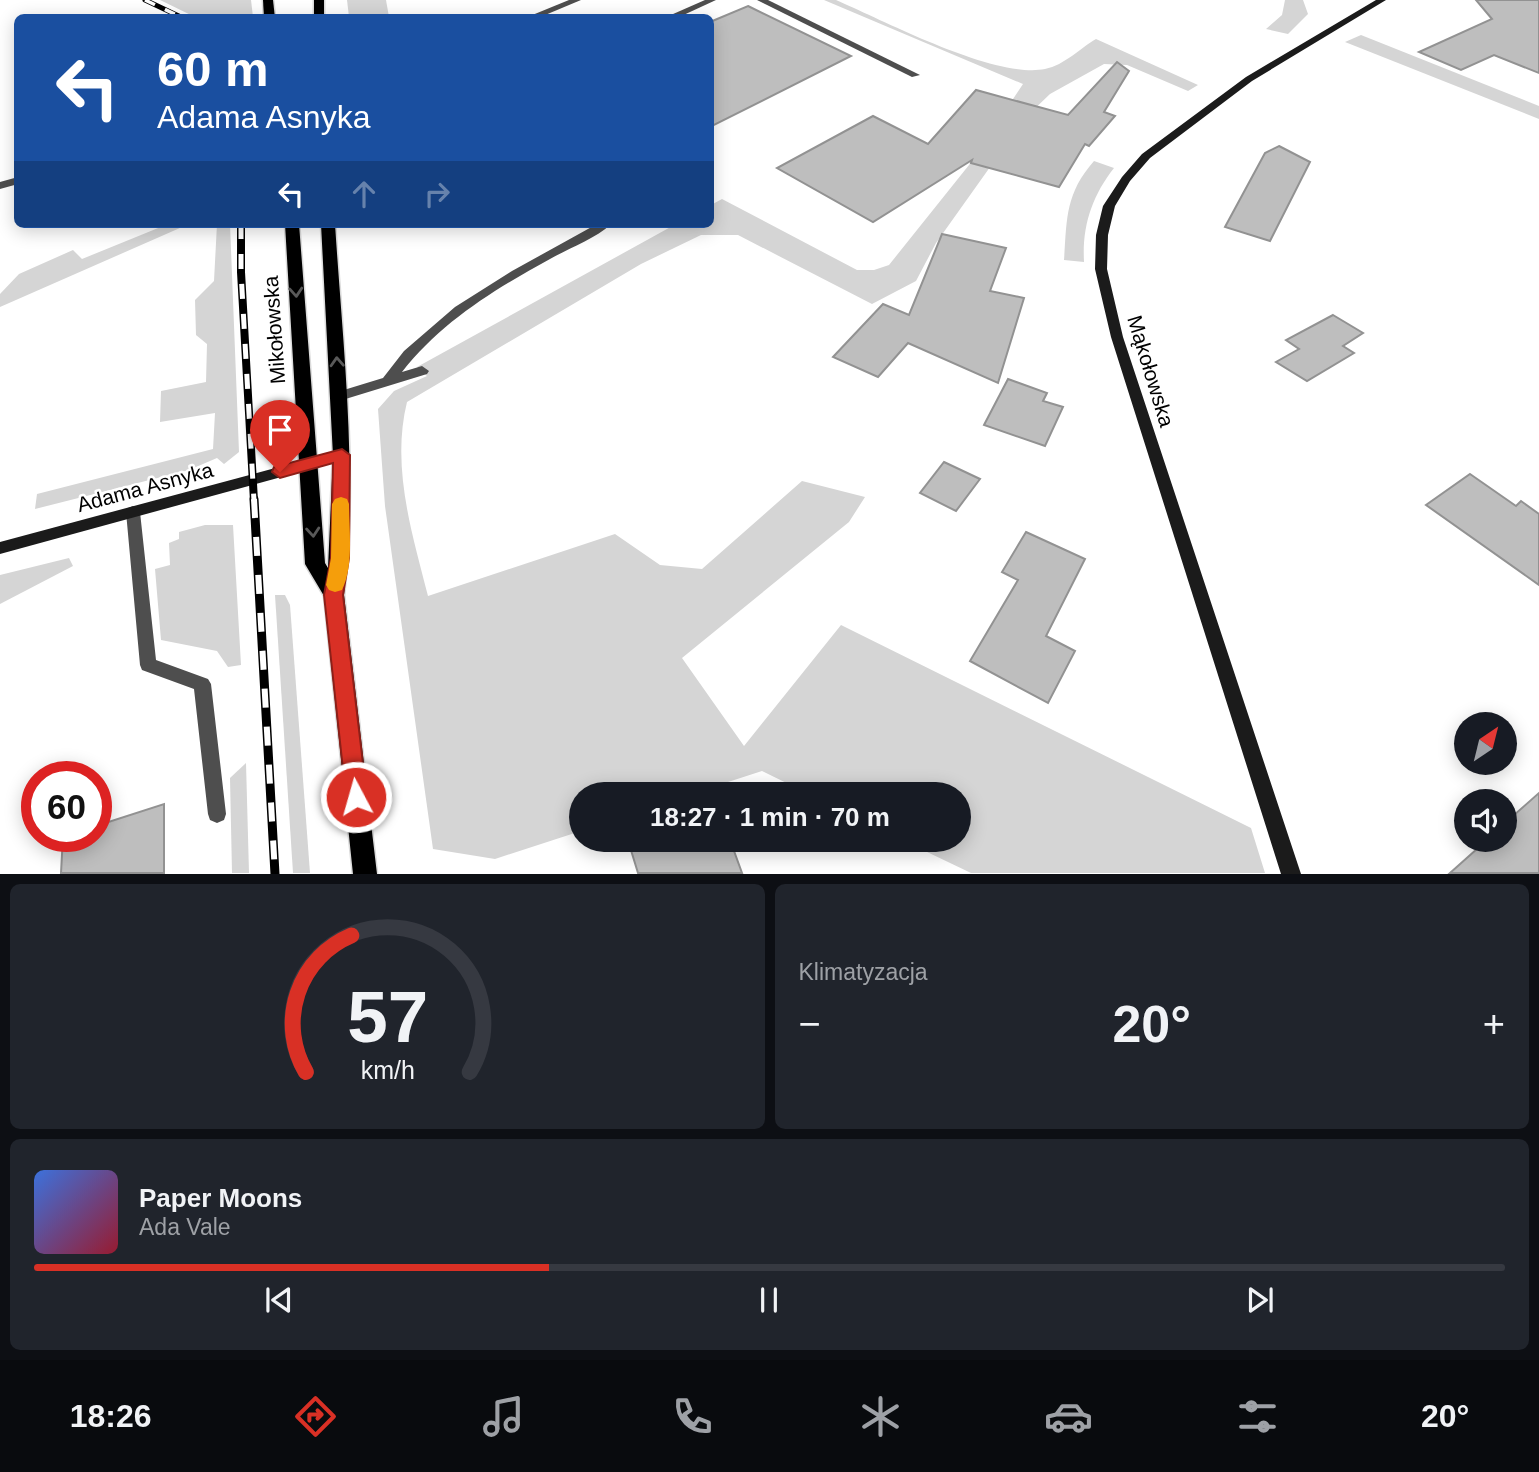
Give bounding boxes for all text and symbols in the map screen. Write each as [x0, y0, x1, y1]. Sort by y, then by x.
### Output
icon: left [42, 42, 133, 133]
text: 60 m [157, 42, 269, 96]
text: Adama Asnyka [157, 99, 370, 135]
icon: left [272, 175, 310, 213]
icon: ahead [345, 175, 383, 213]
icon: right [418, 175, 456, 213]
street label: Mikołowska [259, 275, 289, 385]
one-way arrow [288, 287, 303, 298]
street label: Mąkołowska [1123, 312, 1179, 430]
one-way arrow [330, 356, 345, 367]
pin [250, 400, 310, 472]
icon: arrive [261, 411, 299, 449]
street label: Adama Asnyka [74, 458, 216, 516]
one-way arrow [305, 527, 320, 538]
north arrow [1454, 712, 1517, 775]
map controls [1454, 712, 1517, 852]
position arrow [319, 760, 393, 834]
speed limit sign: 60 [21, 761, 112, 852]
button: sound [1454, 789, 1517, 852]
text: 18:27 · 1 min · 70 m [650, 802, 890, 832]
text: Klimatyzacja [799, 959, 928, 985]
text: 57 [347, 977, 428, 1058]
text: 20° [1112, 995, 1191, 1053]
text: − [799, 1003, 821, 1045]
text: + [1483, 1003, 1505, 1045]
text: km/h [360, 1056, 414, 1084]
text: Paper Moons [139, 1183, 302, 1213]
text: Ada Vale [139, 1214, 231, 1240]
icon: previous [260, 1281, 298, 1319]
icon: pause [750, 1281, 788, 1319]
icon: next [1241, 1281, 1279, 1319]
icon: directions [291, 1392, 340, 1441]
icon: music [479, 1392, 528, 1441]
icon: phone [668, 1392, 717, 1441]
icon: climate [856, 1392, 905, 1441]
icon: car [1044, 1392, 1093, 1441]
icon: filters [1233, 1392, 1282, 1441]
text: 18:26 [70, 1398, 152, 1434]
text: 20° [1421, 1398, 1469, 1434]

